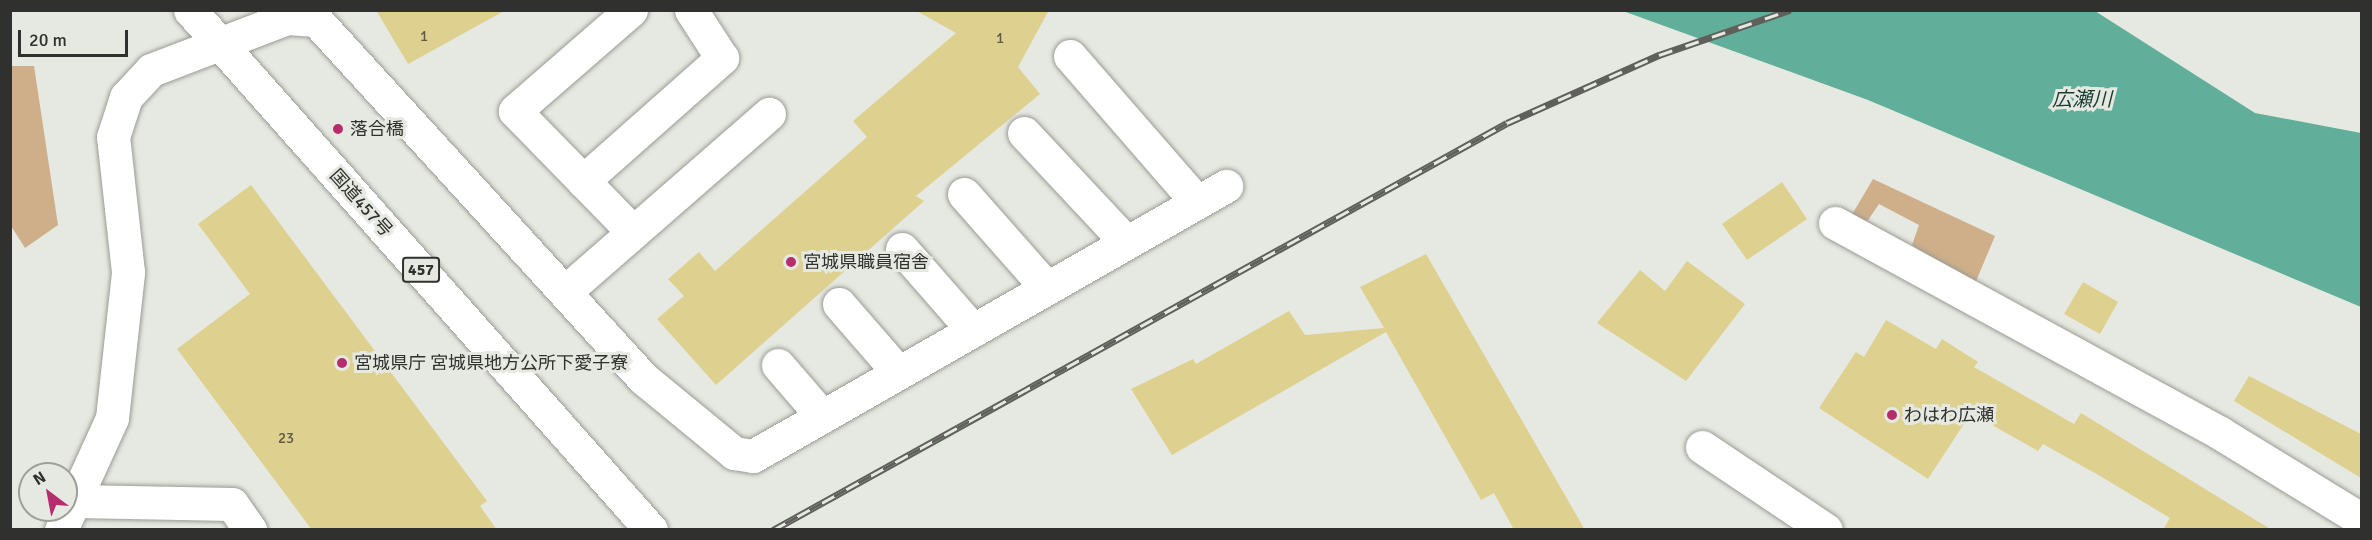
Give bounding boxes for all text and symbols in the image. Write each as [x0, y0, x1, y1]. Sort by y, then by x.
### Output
scale bar [21, 18, 130, 56]
house number: 1 [420, 28, 428, 46]
text: 20 m [29, 29, 67, 51]
house number: 1 [996, 30, 1004, 48]
water label: 広瀬川 [2052, 87, 2112, 111]
place label: 落合橋 [350, 118, 404, 140]
marker: 落合橋 [331, 122, 345, 136]
street label: 国道457号 [325, 165, 397, 241]
place label: 宮城県職員宿舎 [803, 251, 929, 273]
marker: 宮城県職員宿舎 [784, 255, 798, 269]
road number: 457 [402, 257, 440, 283]
place label: 宮城県庁 宮城県地方公所下愛子寮 [354, 352, 628, 374]
marker: 宮城県庁 宮城県地方公所下愛子寮 [335, 356, 349, 370]
place label: わはわ広瀬 [1904, 404, 1994, 426]
marker: わはわ広瀬 [1885, 408, 1899, 422]
house number: 23 [278, 430, 294, 448]
north arrow [18, 462, 78, 522]
text: N [29, 467, 50, 490]

